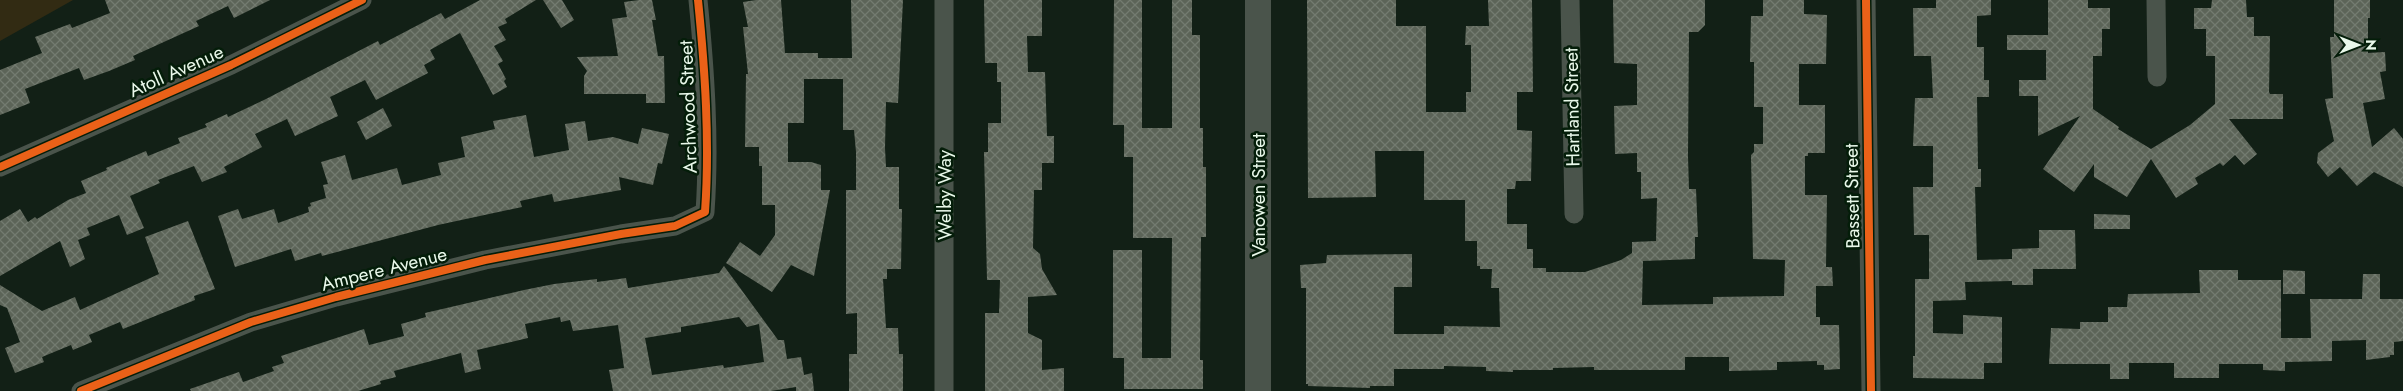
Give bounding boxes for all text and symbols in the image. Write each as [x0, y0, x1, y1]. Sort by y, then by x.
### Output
north arrow [2333, 20, 2383, 70]
street label: Atoll Avenue [124, 38, 228, 104]
text: N [2361, 39, 2381, 51]
street label: Archwood Street [672, 40, 704, 174]
street label: Hartland Street [1557, 47, 1587, 167]
street label: Vanowen Street [1245, 133, 1272, 257]
street label: Bassett Street [1838, 143, 1866, 249]
street label: Welby Way [931, 149, 958, 240]
street label: Ampere Avenue [318, 240, 450, 298]

